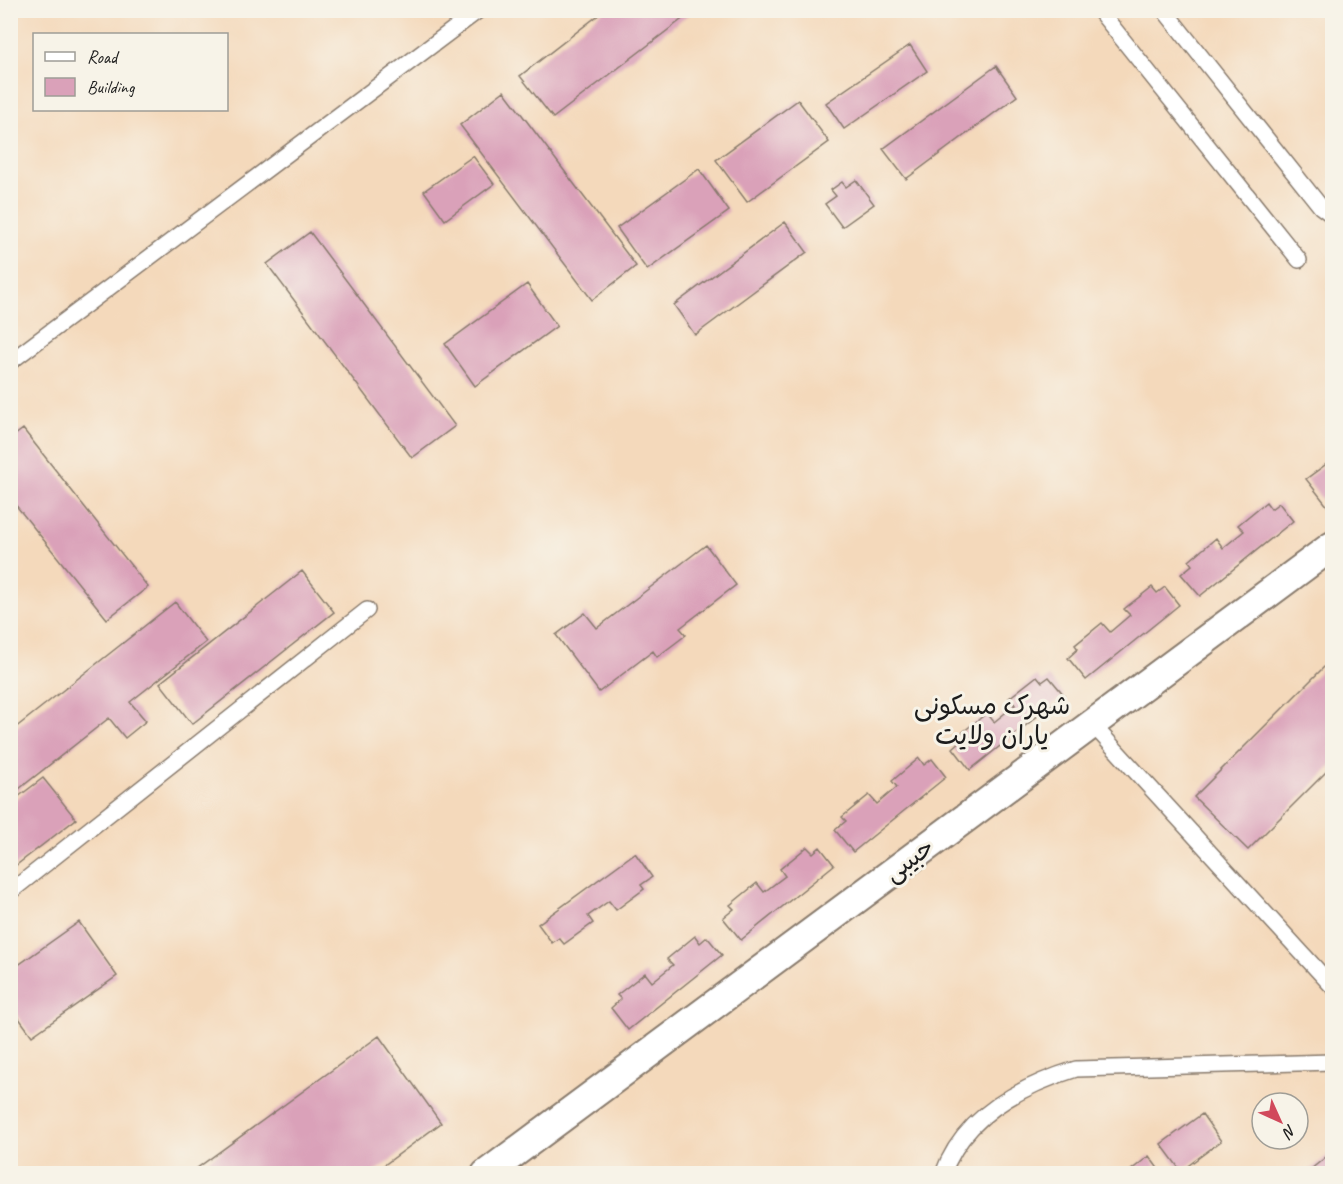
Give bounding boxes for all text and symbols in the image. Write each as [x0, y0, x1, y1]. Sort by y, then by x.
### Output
legend [33, 33, 228, 111]
text: Road [87, 46, 120, 68]
text: Building [87, 76, 136, 98]
district label: شهرک مسکونی یاران ولایت [914, 689, 1070, 752]
street label: حبیبی [878, 832, 940, 888]
north arrow [1250, 1091, 1310, 1151]
text: N [1277, 1120, 1300, 1144]

